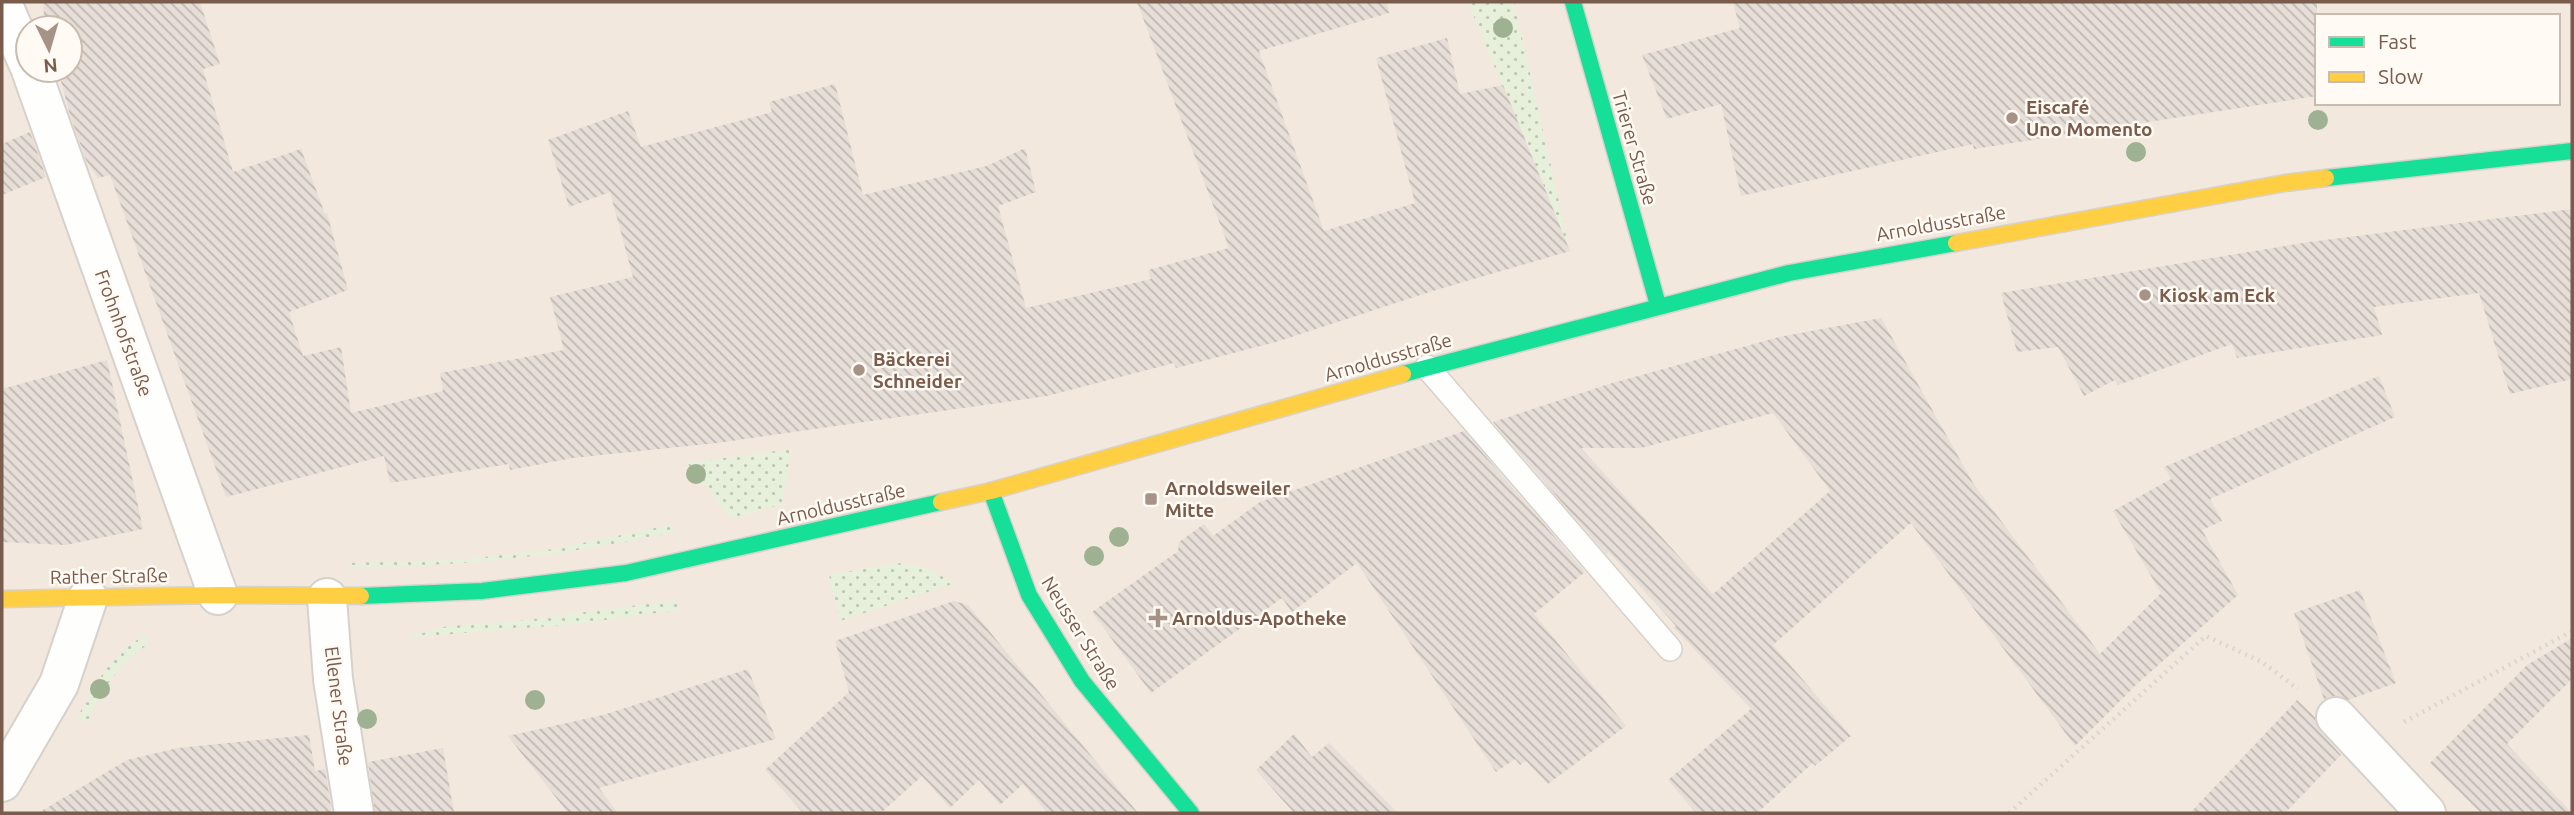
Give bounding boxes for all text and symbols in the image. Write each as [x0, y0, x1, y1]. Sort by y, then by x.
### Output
north arrow [14, 14, 84, 84]
legend [2315, 14, 2560, 105]
text: Fast [2378, 29, 2416, 53]
text: N [42, 54, 59, 78]
text: Slow [2378, 64, 2423, 88]
street label: Trierer Straße [1608, 88, 1662, 208]
place label: Eiscafé Uno Momento [2026, 96, 2153, 140]
marker: Eiscafé Uno Momento [2004, 110, 2020, 126]
street label: Arnoldusstraße [1874, 201, 2008, 245]
street label: Frohnhofstraße [91, 267, 157, 399]
place label: Kiosk am Eck [2159, 284, 2275, 306]
marker: Kiosk am Eck [2137, 287, 2153, 303]
street label: Arnoldusstraße [1322, 328, 1454, 386]
place label: Bäckerei Schneider [873, 348, 962, 392]
marker: Bäckerei Schneider [851, 362, 867, 378]
place label: Arnoldsweiler Mitte [1165, 477, 1290, 521]
street label: Arnoldusstraße [775, 479, 907, 529]
marker: Arnoldsweiler Mitte [1143, 491, 1159, 507]
street label: Rather Straße [50, 564, 168, 588]
street label: Neusser Straße [1037, 572, 1125, 694]
place label: Arnoldus-Apotheke [1172, 607, 1347, 629]
marker: Arnoldus-Apotheke [1150, 610, 1166, 626]
street label: Ellener Straße [321, 645, 357, 767]

